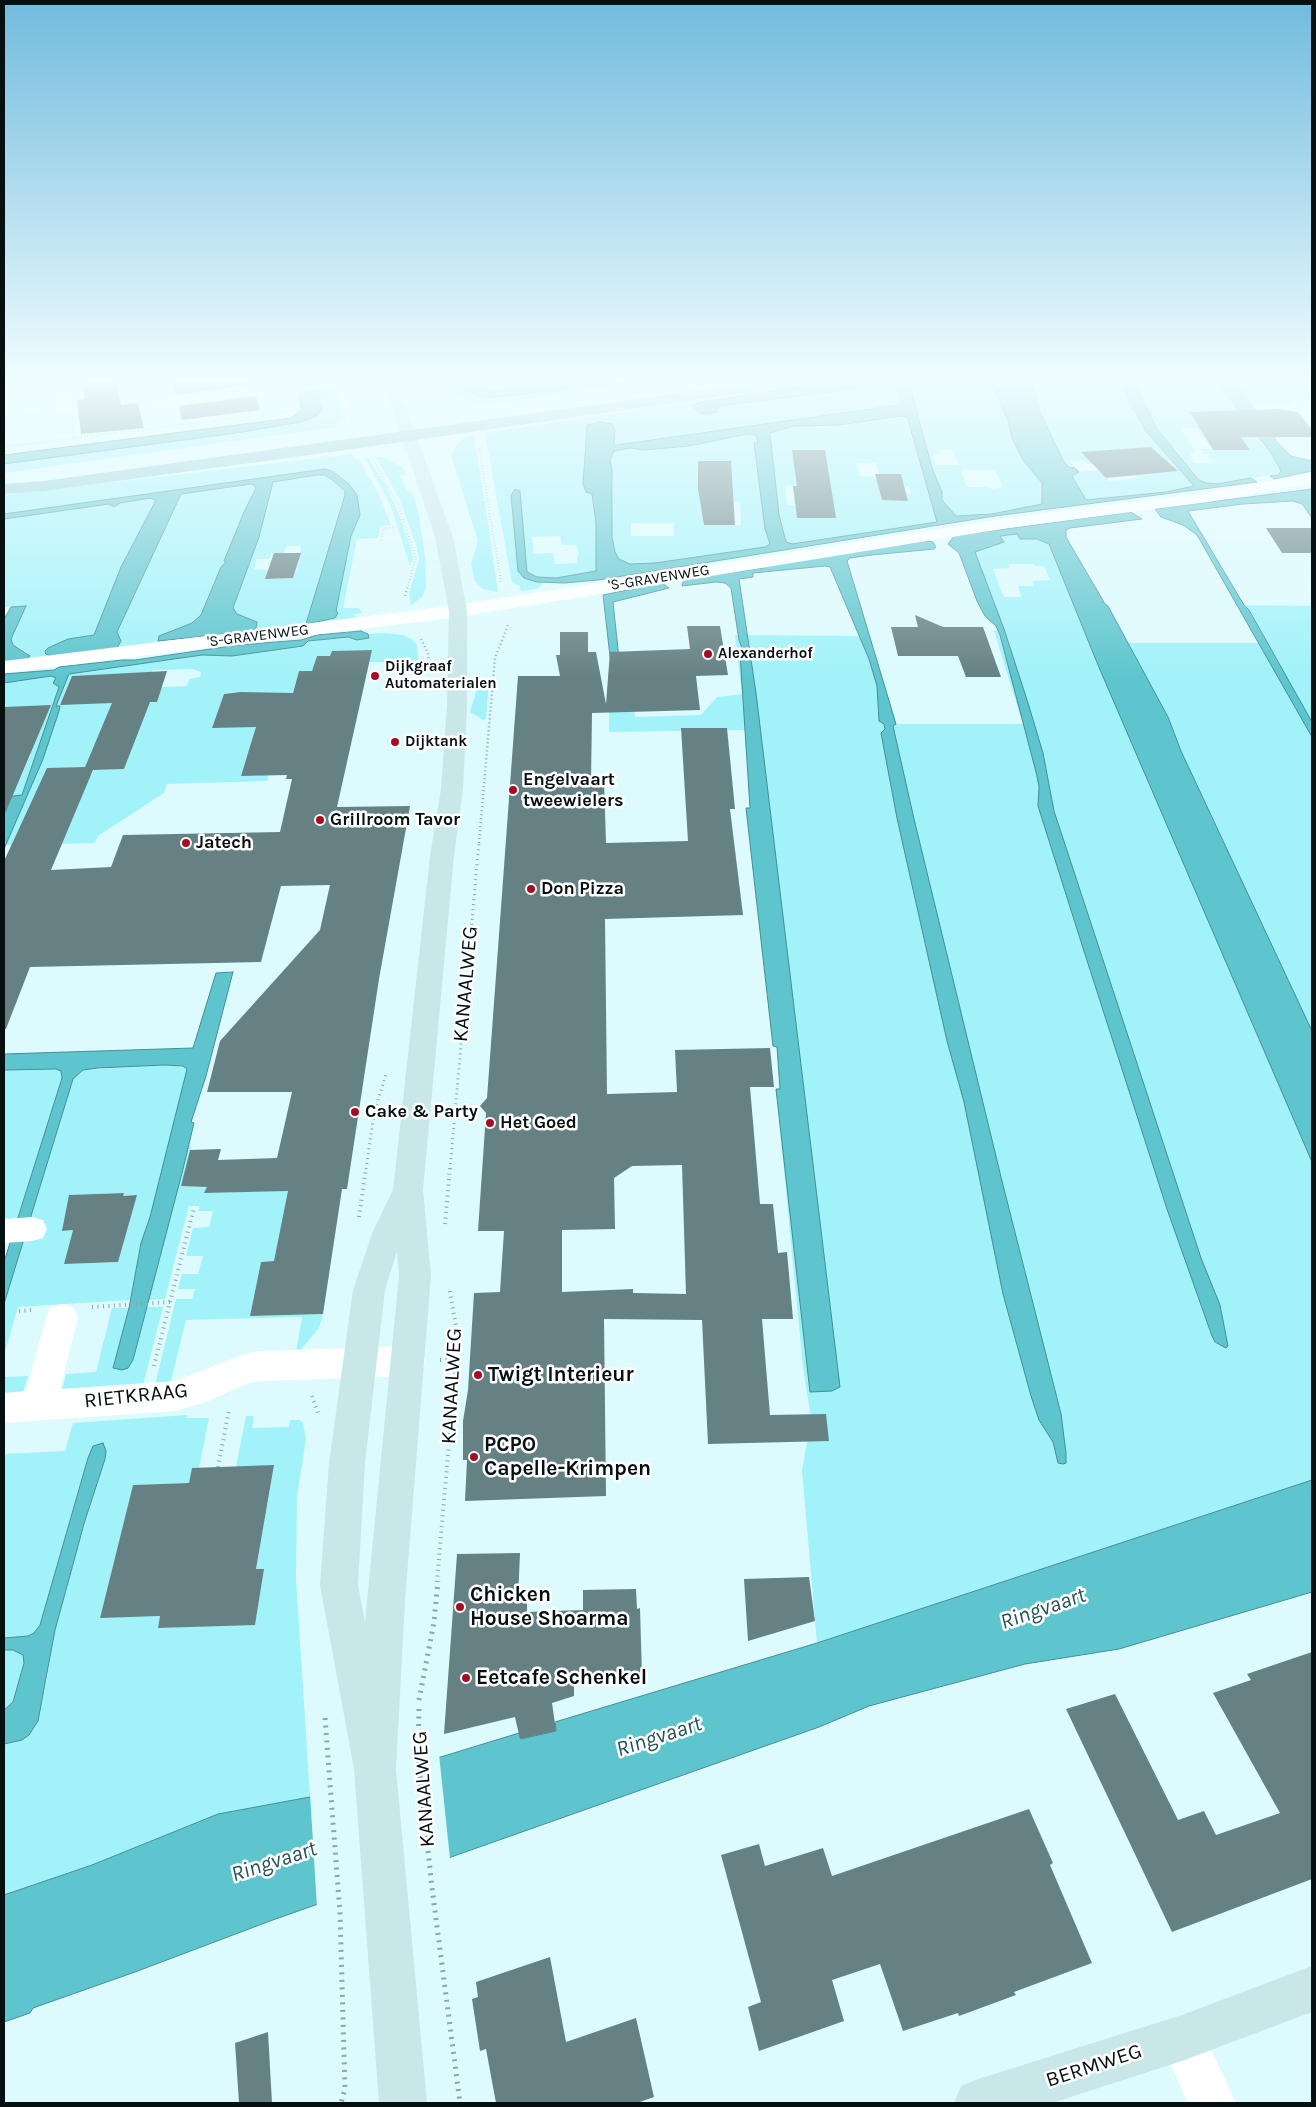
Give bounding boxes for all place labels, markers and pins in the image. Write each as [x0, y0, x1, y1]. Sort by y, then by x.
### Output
place label: Alexanderhof [718, 645, 813, 663]
marker: Alexanderhof [702, 648, 714, 660]
place label: Dijkgraaf Automaterialen [385, 658, 497, 693]
marker: Dijkgraaf Automaterialen [369, 670, 381, 682]
place label: Dijktank [405, 733, 467, 751]
marker: Dijktank [389, 736, 401, 748]
place label: Engelvaart tweewielers [523, 769, 623, 812]
marker: Engelvaart tweewielers [507, 784, 519, 796]
place label: Grillroom Tavor [330, 809, 460, 831]
marker: Grillroom Tavor [314, 814, 326, 826]
place label: Jatech [196, 832, 252, 854]
marker: Jatech [180, 837, 192, 849]
place label: Don Pizza [541, 878, 624, 900]
marker: Don Pizza [525, 883, 537, 895]
place label: Cake & Party [365, 1101, 478, 1123]
marker: Cake & Party [349, 1106, 361, 1118]
place label: Het Goed [500, 1112, 577, 1134]
marker: Het Goed [484, 1117, 496, 1129]
place label: Twigt Interieur [488, 1362, 634, 1388]
marker: Twigt Interieur [472, 1369, 484, 1381]
place label: PCPO Capelle-Krimpen [484, 1432, 651, 1482]
marker: PCPO Capelle-Krimpen [468, 1451, 480, 1463]
place label: Chicken House Shoarma [470, 1582, 628, 1632]
marker: Chicken House Shoarma [454, 1601, 466, 1613]
place label: Eetcafe Schenkel [476, 1665, 647, 1691]
marker: Eetcafe Schenkel [460, 1672, 472, 1684]

